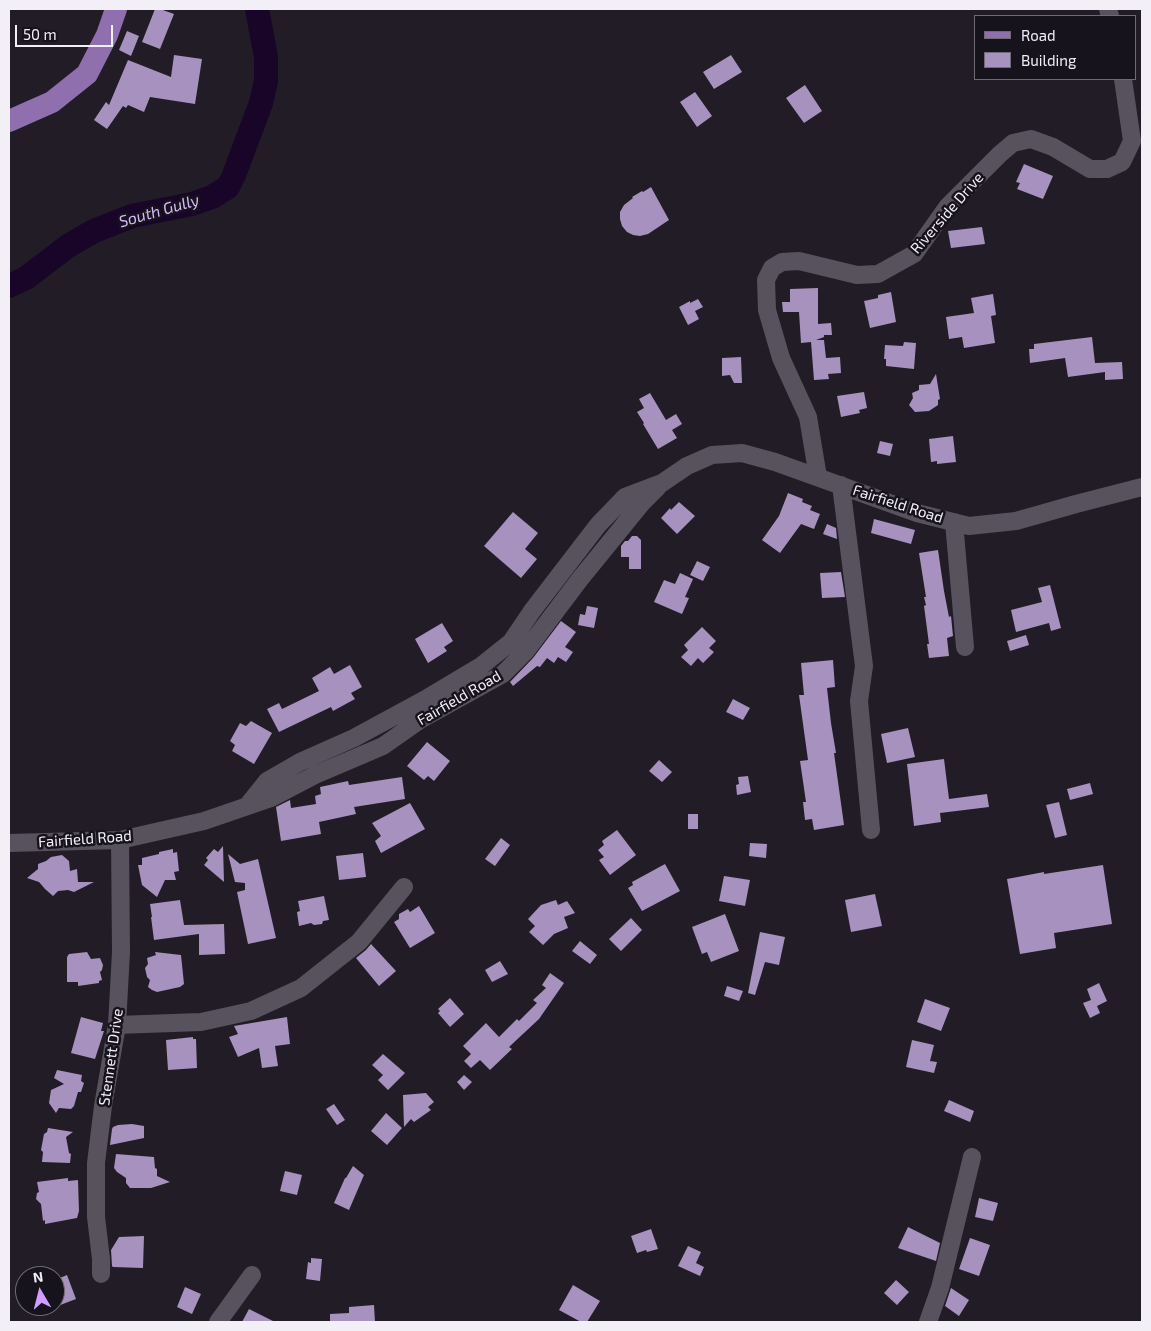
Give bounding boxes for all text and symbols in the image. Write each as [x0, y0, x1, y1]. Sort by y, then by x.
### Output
scale bar [18, 15, 115, 47]
legend [974, 15, 1136, 80]
text: 50 m [23, 25, 57, 43]
text: Road [1021, 26, 1056, 44]
text: Building [1021, 51, 1076, 69]
street label: Riverside Drive [907, 169, 987, 257]
water label: South Gully [117, 190, 201, 232]
street label: Fairfield Road [851, 481, 945, 527]
street label: Fairfield Road [414, 667, 504, 729]
street label: Fairfield Road [38, 827, 132, 851]
street label: Stennett Drive [95, 1007, 127, 1107]
north arrow [15, 1266, 65, 1316]
text: N [32, 1268, 44, 1286]

